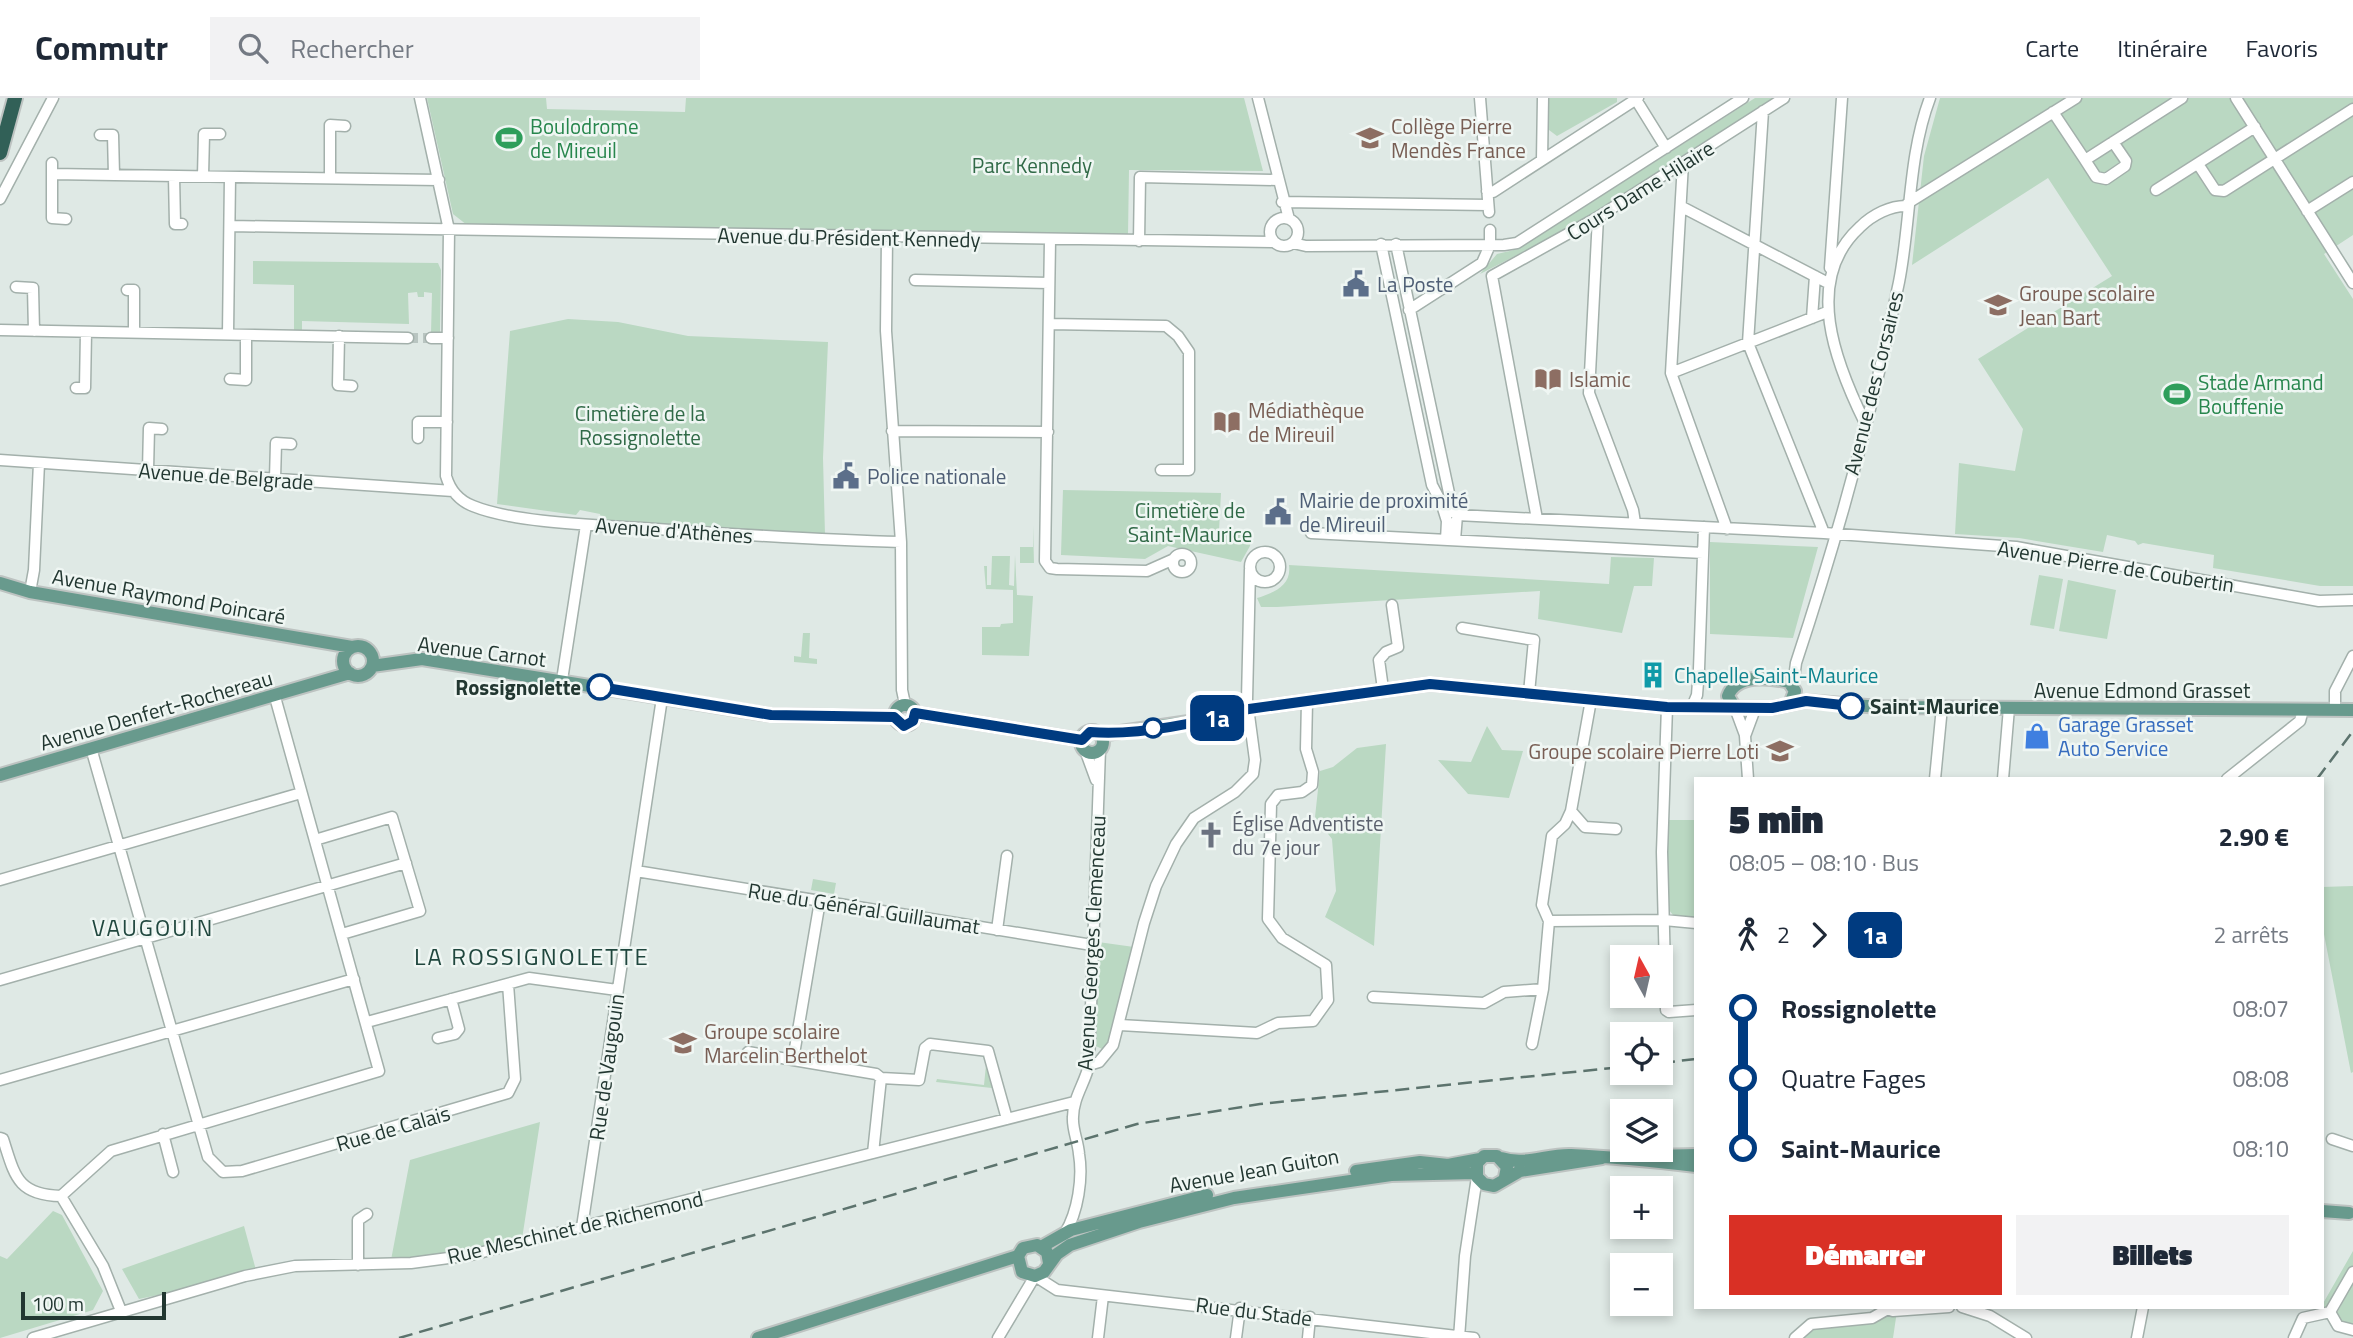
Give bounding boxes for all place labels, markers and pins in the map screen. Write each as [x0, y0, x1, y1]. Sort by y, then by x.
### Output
place label: Boulodrome de Mireuil [530, 110, 639, 166]
place label: Collège Pierre Mendès France [1391, 110, 1526, 166]
sports icon: Boulodrome de Mireuil [494, 123, 524, 153]
school or university icon: Collège Pierre Mendès France [1355, 123, 1385, 153]
place label: La Poste [1377, 268, 1453, 300]
public building icon: La Poste [1341, 269, 1371, 299]
place label: Groupe scolaire Jean Bart [2019, 277, 2155, 333]
school or university icon: Groupe scolaire Jean Bart [1983, 290, 2013, 320]
place label: Islamic [1569, 363, 1631, 395]
library icon: Islamic [1533, 364, 1563, 394]
place label: Stade Armand Bouffenie [2198, 366, 2324, 422]
sports icon: Stade Armand Bouffenie [2162, 379, 2192, 409]
place label: Médiathèque de Mireuil [1248, 394, 1364, 450]
library icon: Médiathèque de Mireuil [1212, 407, 1242, 437]
place label: Police nationale [867, 460, 1006, 492]
public building icon: Police nationale [831, 461, 861, 491]
place label: Mairie de proximité de Mireuil [1299, 484, 1468, 540]
public building icon: Mairie de proximité de Mireuil [1263, 497, 1293, 527]
place label: Chapelle Saint-Maurice [1674, 659, 1878, 691]
building icon: Chapelle Saint-Maurice [1638, 660, 1668, 690]
place label: Rossignolette [455, 671, 581, 703]
marker: Rossignolette [587, 674, 613, 700]
place label: Saint-Maurice [1870, 690, 1999, 722]
marker: Saint-Maurice [1838, 693, 1864, 719]
place label: Garage Grasset Auto Service [2058, 708, 2194, 764]
unlabelled marker [1143, 718, 1163, 738]
shop icon: Garage Grasset Auto Service [2022, 721, 2052, 751]
place label: Groupe scolaire Pierre Loti [1528, 735, 1759, 767]
school or university icon: Groupe scolaire Pierre Loti [1765, 736, 1795, 766]
place label: Église Adventiste du 7e jour [1232, 807, 1384, 863]
church icon: Église Adventiste du 7e jour [1196, 820, 1226, 850]
place label: Groupe scolaire Marcelin Berthelot [704, 1015, 868, 1071]
school or university icon: Groupe scolaire Marcelin Berthelot [668, 1028, 698, 1058]

